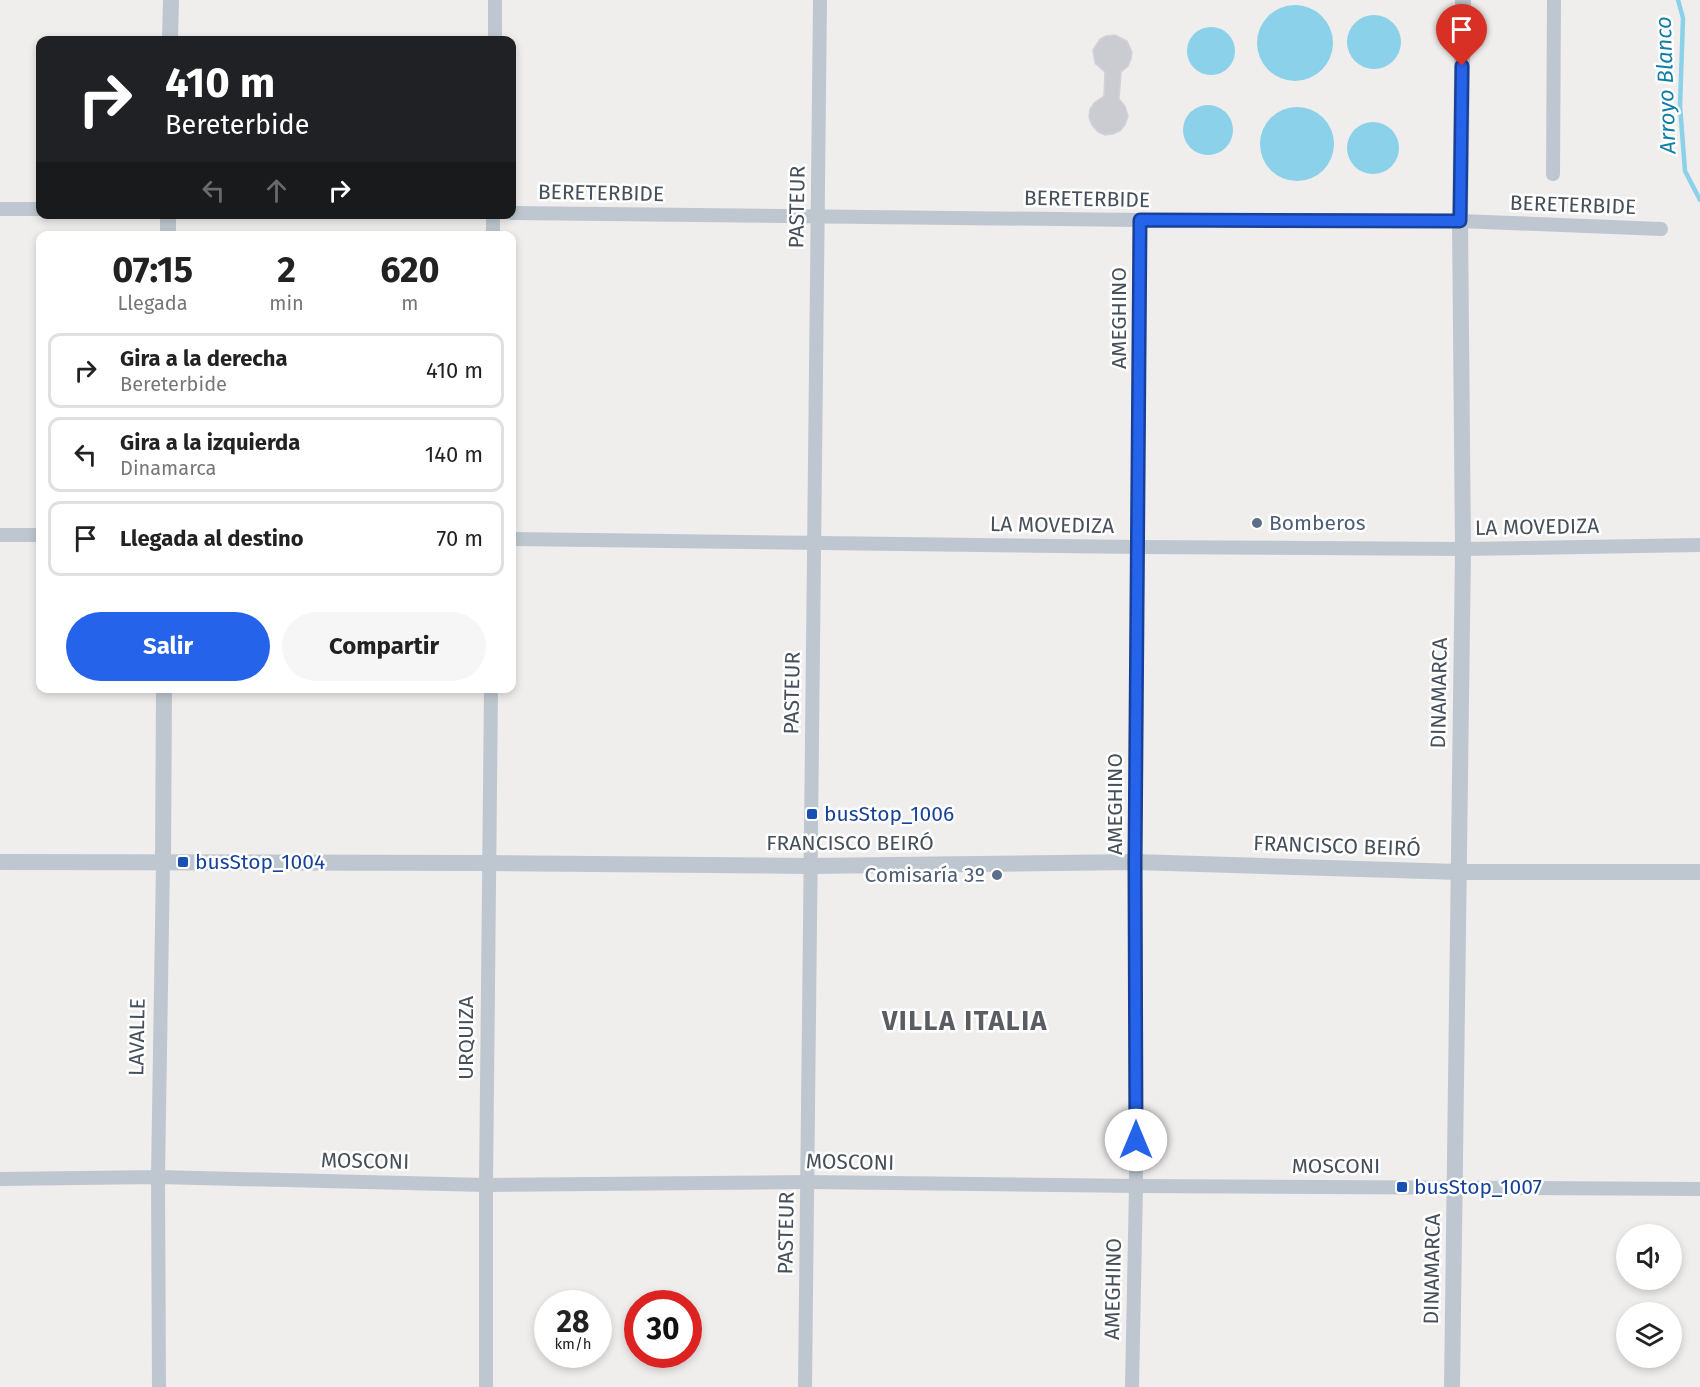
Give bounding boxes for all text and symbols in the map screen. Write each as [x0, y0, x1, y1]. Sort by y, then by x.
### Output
pin [1436, 4, 1487, 66]
icon: arrive [1445, 13, 1478, 46]
water label: Arroyo Blanco [1650, 16, 1681, 155]
text: 410 m [165, 58, 275, 108]
icon: right [66, 60, 144, 138]
text: Bereterbide [165, 109, 309, 141]
street label: PASTEUR [783, 165, 811, 249]
icon: left [197, 174, 230, 207]
icon: ahead [260, 174, 293, 207]
icon: right [323, 174, 356, 207]
street label: BERETERBIDE [538, 179, 664, 207]
street label: BERETERBIDE [1024, 185, 1150, 213]
street label: BERETERBIDE [1509, 190, 1637, 220]
text: 07:15 [112, 248, 193, 292]
text: 2 [277, 248, 296, 292]
text: 620 [380, 248, 440, 292]
street label: AMEGHINO [1106, 267, 1132, 369]
text: Llegada [118, 291, 188, 315]
text: min [269, 291, 304, 315]
text: m [401, 291, 418, 315]
text: Gira a la derecha [120, 345, 288, 372]
icon: right [69, 354, 102, 387]
text: 410 m [426, 357, 483, 384]
text: Bereterbide [120, 372, 227, 396]
text: Gira a la izquierda [120, 429, 300, 456]
icon: left [69, 438, 102, 471]
text: 140 m [425, 441, 483, 468]
text: Dinamarca [120, 456, 217, 480]
place label: Bomberos [1269, 510, 1366, 536]
street label: LA MOVEDIZA [990, 511, 1114, 539]
street label: LA MOVEDIZA [1475, 513, 1599, 541]
marker: Bomberos [1250, 516, 1264, 530]
icon: arrive [69, 522, 102, 555]
text: Llegada al destino [120, 525, 304, 552]
text: 70 m [437, 525, 483, 552]
button: Salir [66, 612, 270, 681]
button: Compartir [282, 612, 486, 681]
street label: DINAMARCA [1425, 637, 1453, 749]
street label: PASTEUR [778, 651, 806, 735]
street label: AMEGHINO [1102, 753, 1128, 855]
place label: busStop_1006 [824, 801, 954, 827]
marker: busStop_1006 [805, 807, 819, 821]
street label: FRANCISCO BEIRÓ [766, 830, 934, 856]
street label: FRANCISCO BEIRÓ [1253, 830, 1421, 862]
place label: busStop_1004 [195, 849, 325, 875]
marker: busStop_1004 [176, 855, 190, 869]
place label: Comisaría 3º [864, 862, 985, 888]
marker: Comisaría 3º [990, 868, 1004, 882]
street label: URQUIZA [453, 996, 479, 1080]
street label: LAVALLE [123, 998, 151, 1076]
district label: VILLA ITALIA [881, 1005, 1048, 1037]
position arrow [1104, 1108, 1168, 1172]
street label: MOSCONI [321, 1147, 409, 1175]
street label: MOSCONI [806, 1148, 894, 1176]
street label: MOSCONI [1292, 1153, 1380, 1179]
place label: busStop_1007 [1414, 1174, 1542, 1200]
marker: busStop_1007 [1395, 1180, 1409, 1194]
street label: PASTEUR [772, 1191, 800, 1275]
street label: DINAMARCA [1418, 1213, 1446, 1325]
map controls [1616, 1224, 1682, 1368]
button: sound [1616, 1224, 1682, 1290]
street label: AMEGHINO [1099, 1238, 1127, 1340]
speed limit sign: 30 [624, 1290, 702, 1368]
button: layers [1616, 1302, 1682, 1368]
text: 28 [557, 1304, 589, 1340]
text: km/h [554, 1335, 592, 1353]

